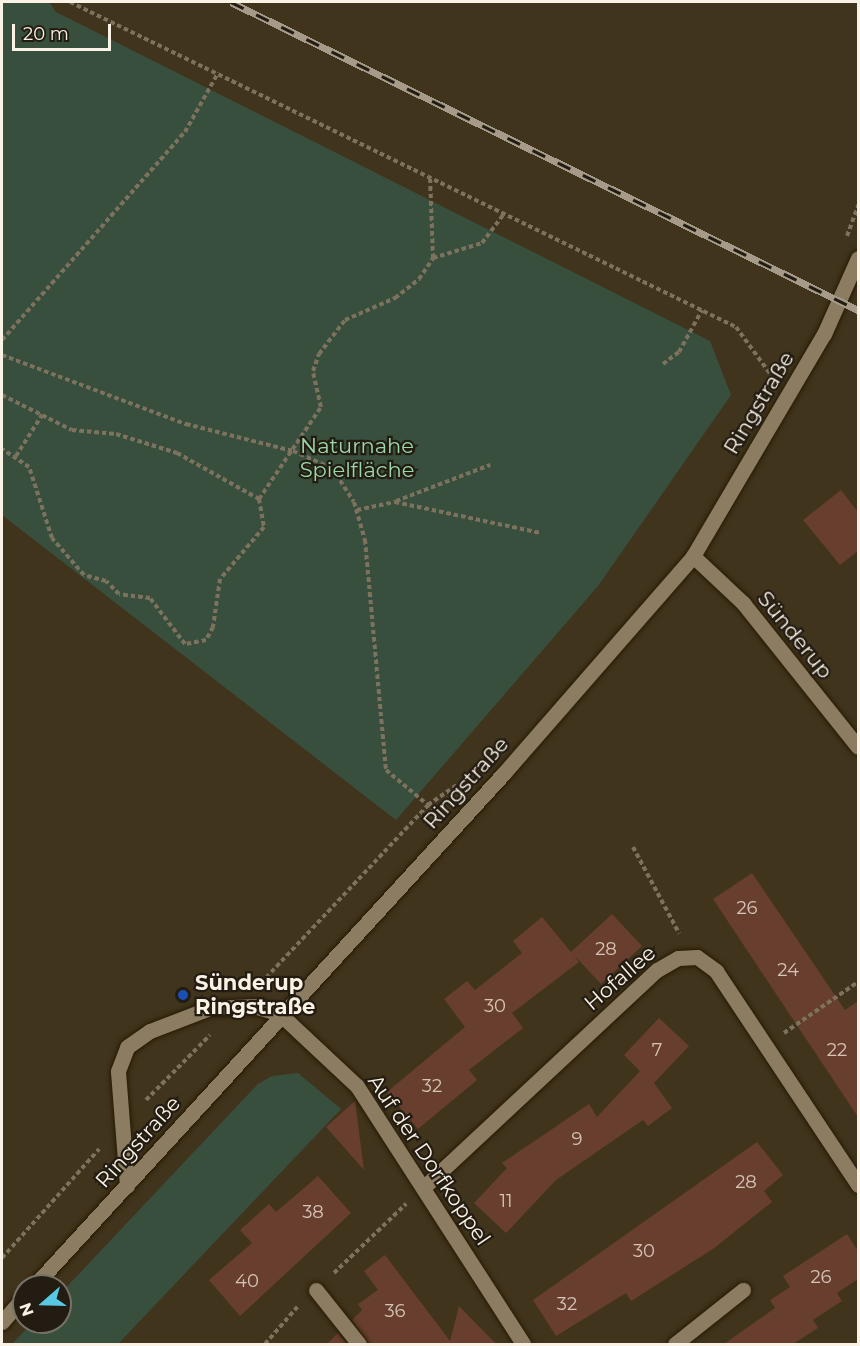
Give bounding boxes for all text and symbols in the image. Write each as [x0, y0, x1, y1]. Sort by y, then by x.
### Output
scale bar [15, 12, 114, 50]
text: 20 m [23, 23, 69, 45]
street label: Ringstraße [719, 347, 799, 459]
park label: Naturnahe Spielfläche [300, 433, 414, 483]
street label: Sünderup [752, 586, 838, 684]
street label: Ringstraße [418, 732, 514, 834]
house number: 26 [736, 897, 758, 919]
house number: 28 [595, 938, 617, 960]
street label: Hofallee [579, 940, 661, 1016]
house number: 24 [777, 959, 799, 981]
place label: Sünderup Ringstraße [195, 970, 315, 1020]
marker: Sünderup Ringstraße [176, 988, 190, 1002]
house number: 30 [484, 995, 506, 1017]
house number: 7 [652, 1039, 662, 1061]
house number: 22 [827, 1039, 847, 1061]
street label: Auf der Dorfkoppel [362, 1070, 496, 1250]
house number: 32 [422, 1075, 442, 1097]
street label: Ringstraße [90, 1091, 186, 1193]
house number: 9 [572, 1128, 582, 1150]
house number: 28 [735, 1171, 757, 1193]
house number: 11 [500, 1190, 512, 1212]
house number: 38 [302, 1201, 324, 1223]
house number: 30 [633, 1240, 655, 1262]
house number: 26 [810, 1266, 832, 1288]
house number: 40 [235, 1270, 259, 1292]
north arrow [12, 1274, 72, 1334]
house number: 32 [557, 1293, 577, 1315]
text: N [15, 1300, 38, 1319]
house number: 36 [384, 1300, 406, 1322]

